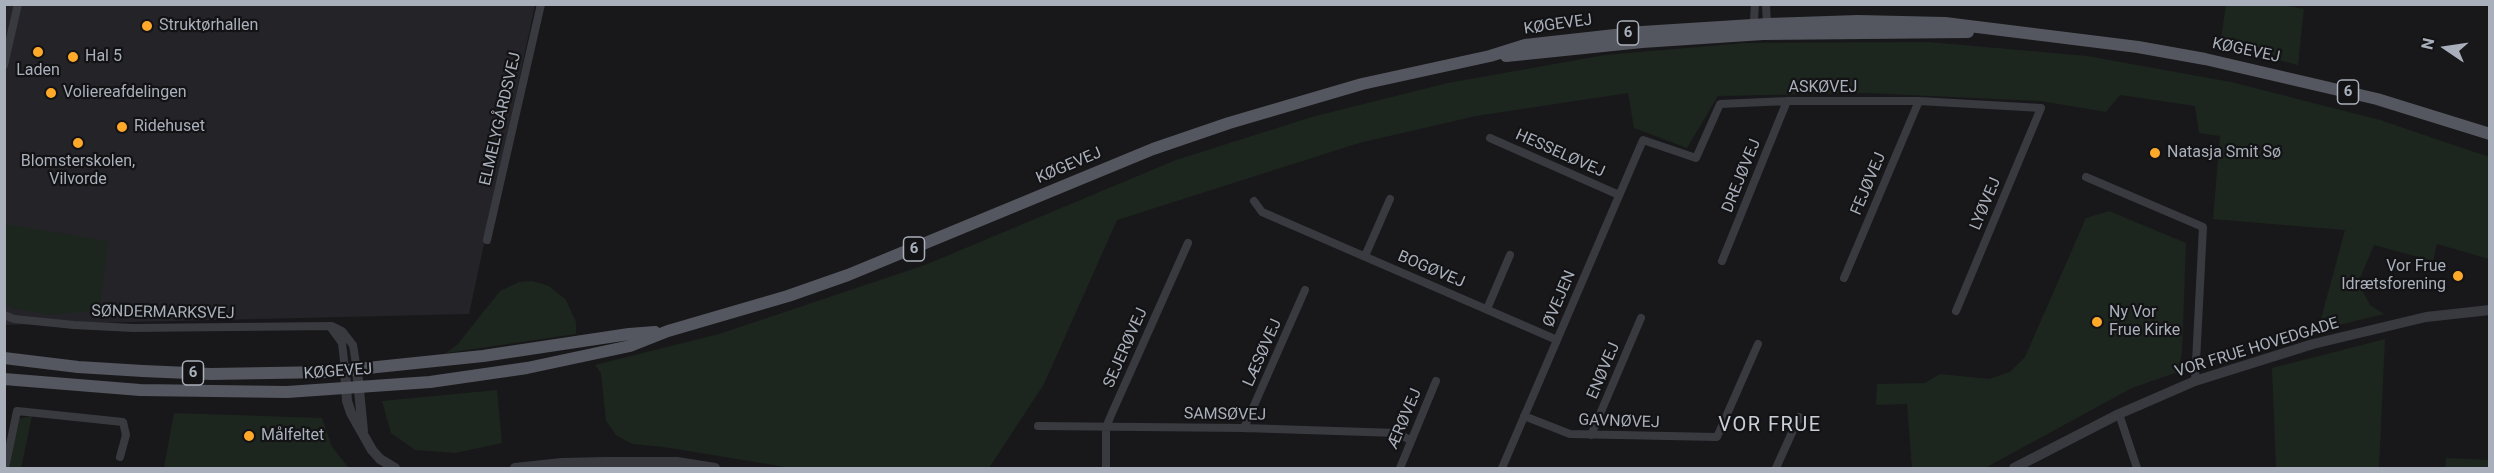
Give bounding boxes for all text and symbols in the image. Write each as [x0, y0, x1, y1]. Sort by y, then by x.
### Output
street label: KØGEVEJ [1523, 11, 1593, 39]
place label: Struktørhallen [159, 16, 258, 36]
north arrow [2416, 18, 2476, 78]
marker: Struktørhallen [140, 19, 154, 33]
road number: 6 [1618, 21, 1638, 45]
street label: KØGEVEJ [2210, 34, 2282, 68]
text: N [2417, 36, 2438, 51]
marker: Laden [31, 45, 45, 59]
place label: Hal 5 [85, 47, 122, 67]
marker: Hal 5 [66, 50, 80, 64]
street label: ELMELYGÅRDSVEJ [476, 50, 526, 188]
place label: Laden [16, 61, 60, 81]
street label: ASKØVEJ [1789, 78, 1857, 98]
road number: 6 [2338, 80, 2358, 104]
place label: Voliereafdelingen [63, 83, 186, 103]
marker: Voliereafdelingen [44, 86, 58, 100]
place label: Ridehuset [134, 117, 205, 137]
marker: Ridehuset [115, 120, 129, 134]
street label: HESSELØVEJ [1512, 126, 1608, 182]
marker: Blomsterskolen, Vilvorde [71, 136, 85, 150]
street label: DREJØVEJ [1719, 137, 1765, 215]
place label: Natasja Smit Sø [2167, 143, 2281, 163]
street label: KØGEVEJ [1034, 144, 1104, 188]
marker: Natasja Smit Sø [2148, 146, 2162, 160]
street label: FEJØVEJ [1847, 150, 1891, 218]
place label: Blomsterskolen, Vilvorde [21, 152, 135, 190]
street label: LYØVEJ [1966, 175, 2006, 233]
road number: 6 [904, 237, 924, 261]
street label: BOGØVEJ [1395, 247, 1467, 293]
place label: Vor Frue Idrætsforening [2341, 257, 2446, 295]
street label: ØVEJEN [1540, 268, 1580, 330]
marker: Vor Frue Idrætsforening [2451, 269, 2465, 283]
street label: SØNDERMARKSVEJ [91, 302, 235, 324]
place label: Ny Vor Frue Kirke [2109, 303, 2180, 341]
street label: SEJERØVEJ [1100, 305, 1152, 391]
street label: VOR FRUE HOVEDGADE [2173, 314, 2341, 382]
marker: Ny Vor Frue Kirke [2090, 315, 2104, 329]
street label: LÆSØVEJ [1240, 316, 1286, 390]
street label: ENØVEJ [1584, 340, 1624, 402]
street label: KØGEVEJ [303, 360, 373, 384]
road number: 6 [182, 361, 204, 385]
street label: ÆRØVEJ [1384, 386, 1426, 452]
street label: SAMSØVEJ [1184, 405, 1266, 425]
street label: GAVNØVEJ [1578, 411, 1660, 433]
district label: VOR FRUE [1718, 414, 1822, 438]
place label: Målfeltet [261, 426, 324, 446]
marker: Målfeltet [242, 429, 256, 443]

